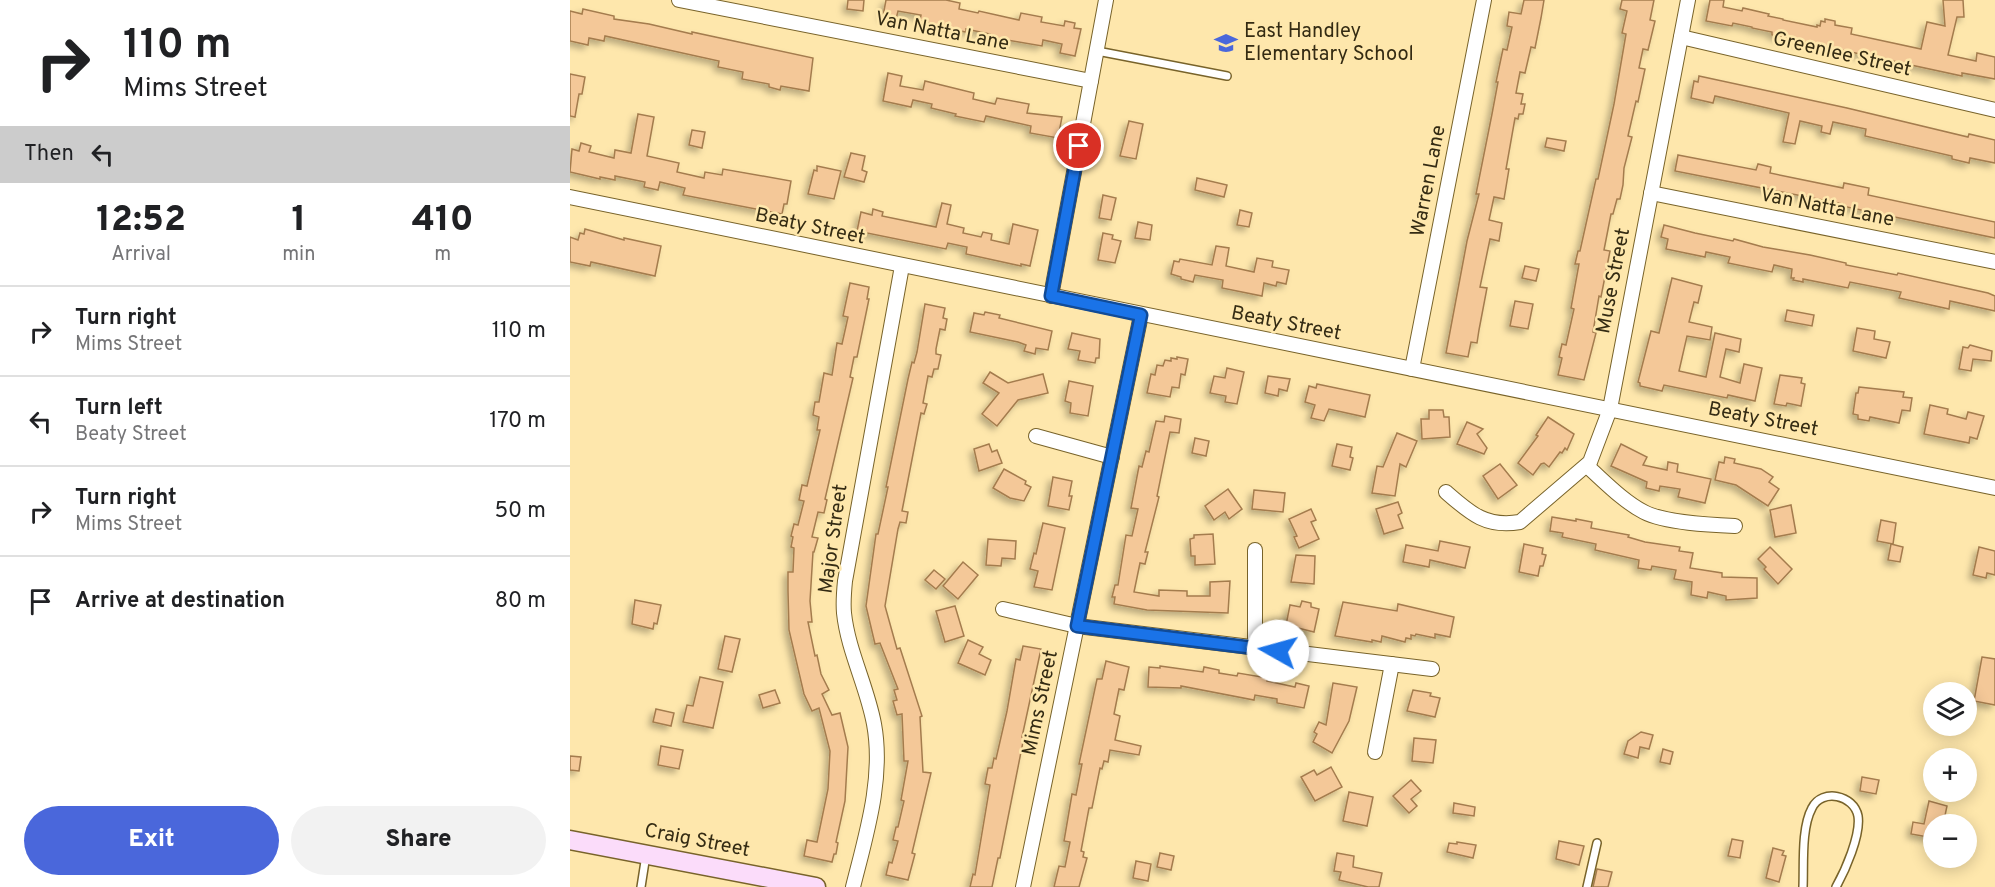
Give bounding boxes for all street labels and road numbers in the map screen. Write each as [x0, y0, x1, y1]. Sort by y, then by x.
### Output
street label: Van Natta Lane [873, 6, 1011, 58]
street label: Greenlee Street [1770, 26, 1914, 84]
street label: Warren Lane [1405, 123, 1453, 239]
street label: Van Natta Lane [1758, 182, 1896, 234]
street label: Beaty Street [753, 203, 867, 251]
street label: Muse Street [1591, 226, 1637, 336]
street label: Beaty Street [1229, 301, 1343, 347]
street label: Beaty Street [1706, 397, 1820, 443]
street label: Major Street [813, 483, 855, 595]
street label: Mims Street [1017, 648, 1065, 758]
street label: Craig Street [642, 818, 752, 864]

